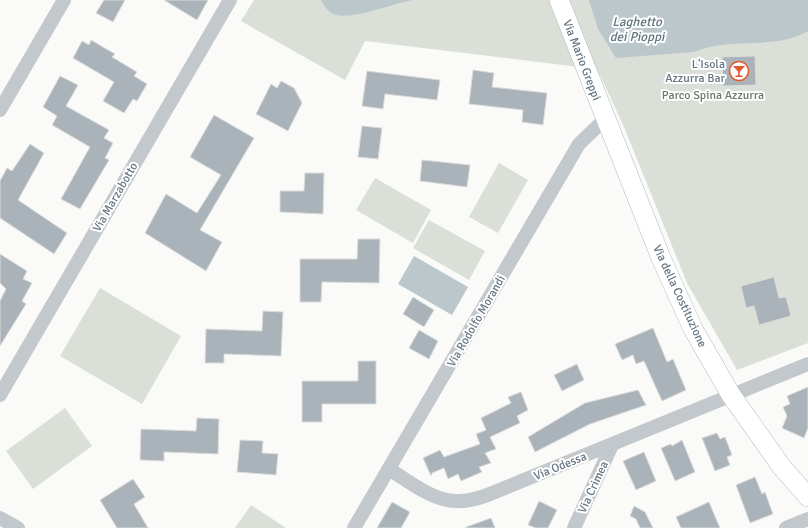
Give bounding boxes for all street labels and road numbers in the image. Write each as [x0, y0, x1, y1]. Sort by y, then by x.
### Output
street label: Via Mario Greppi [559, 18, 604, 103]
street label: Via Marzabotto [90, 160, 141, 235]
street label: Via della Costituzione [649, 243, 710, 350]
street label: Via Rodolfo Morandi [444, 273, 509, 370]
street label: Via Odessa [532, 449, 589, 484]
street label: Via Crimea [575, 459, 612, 516]

